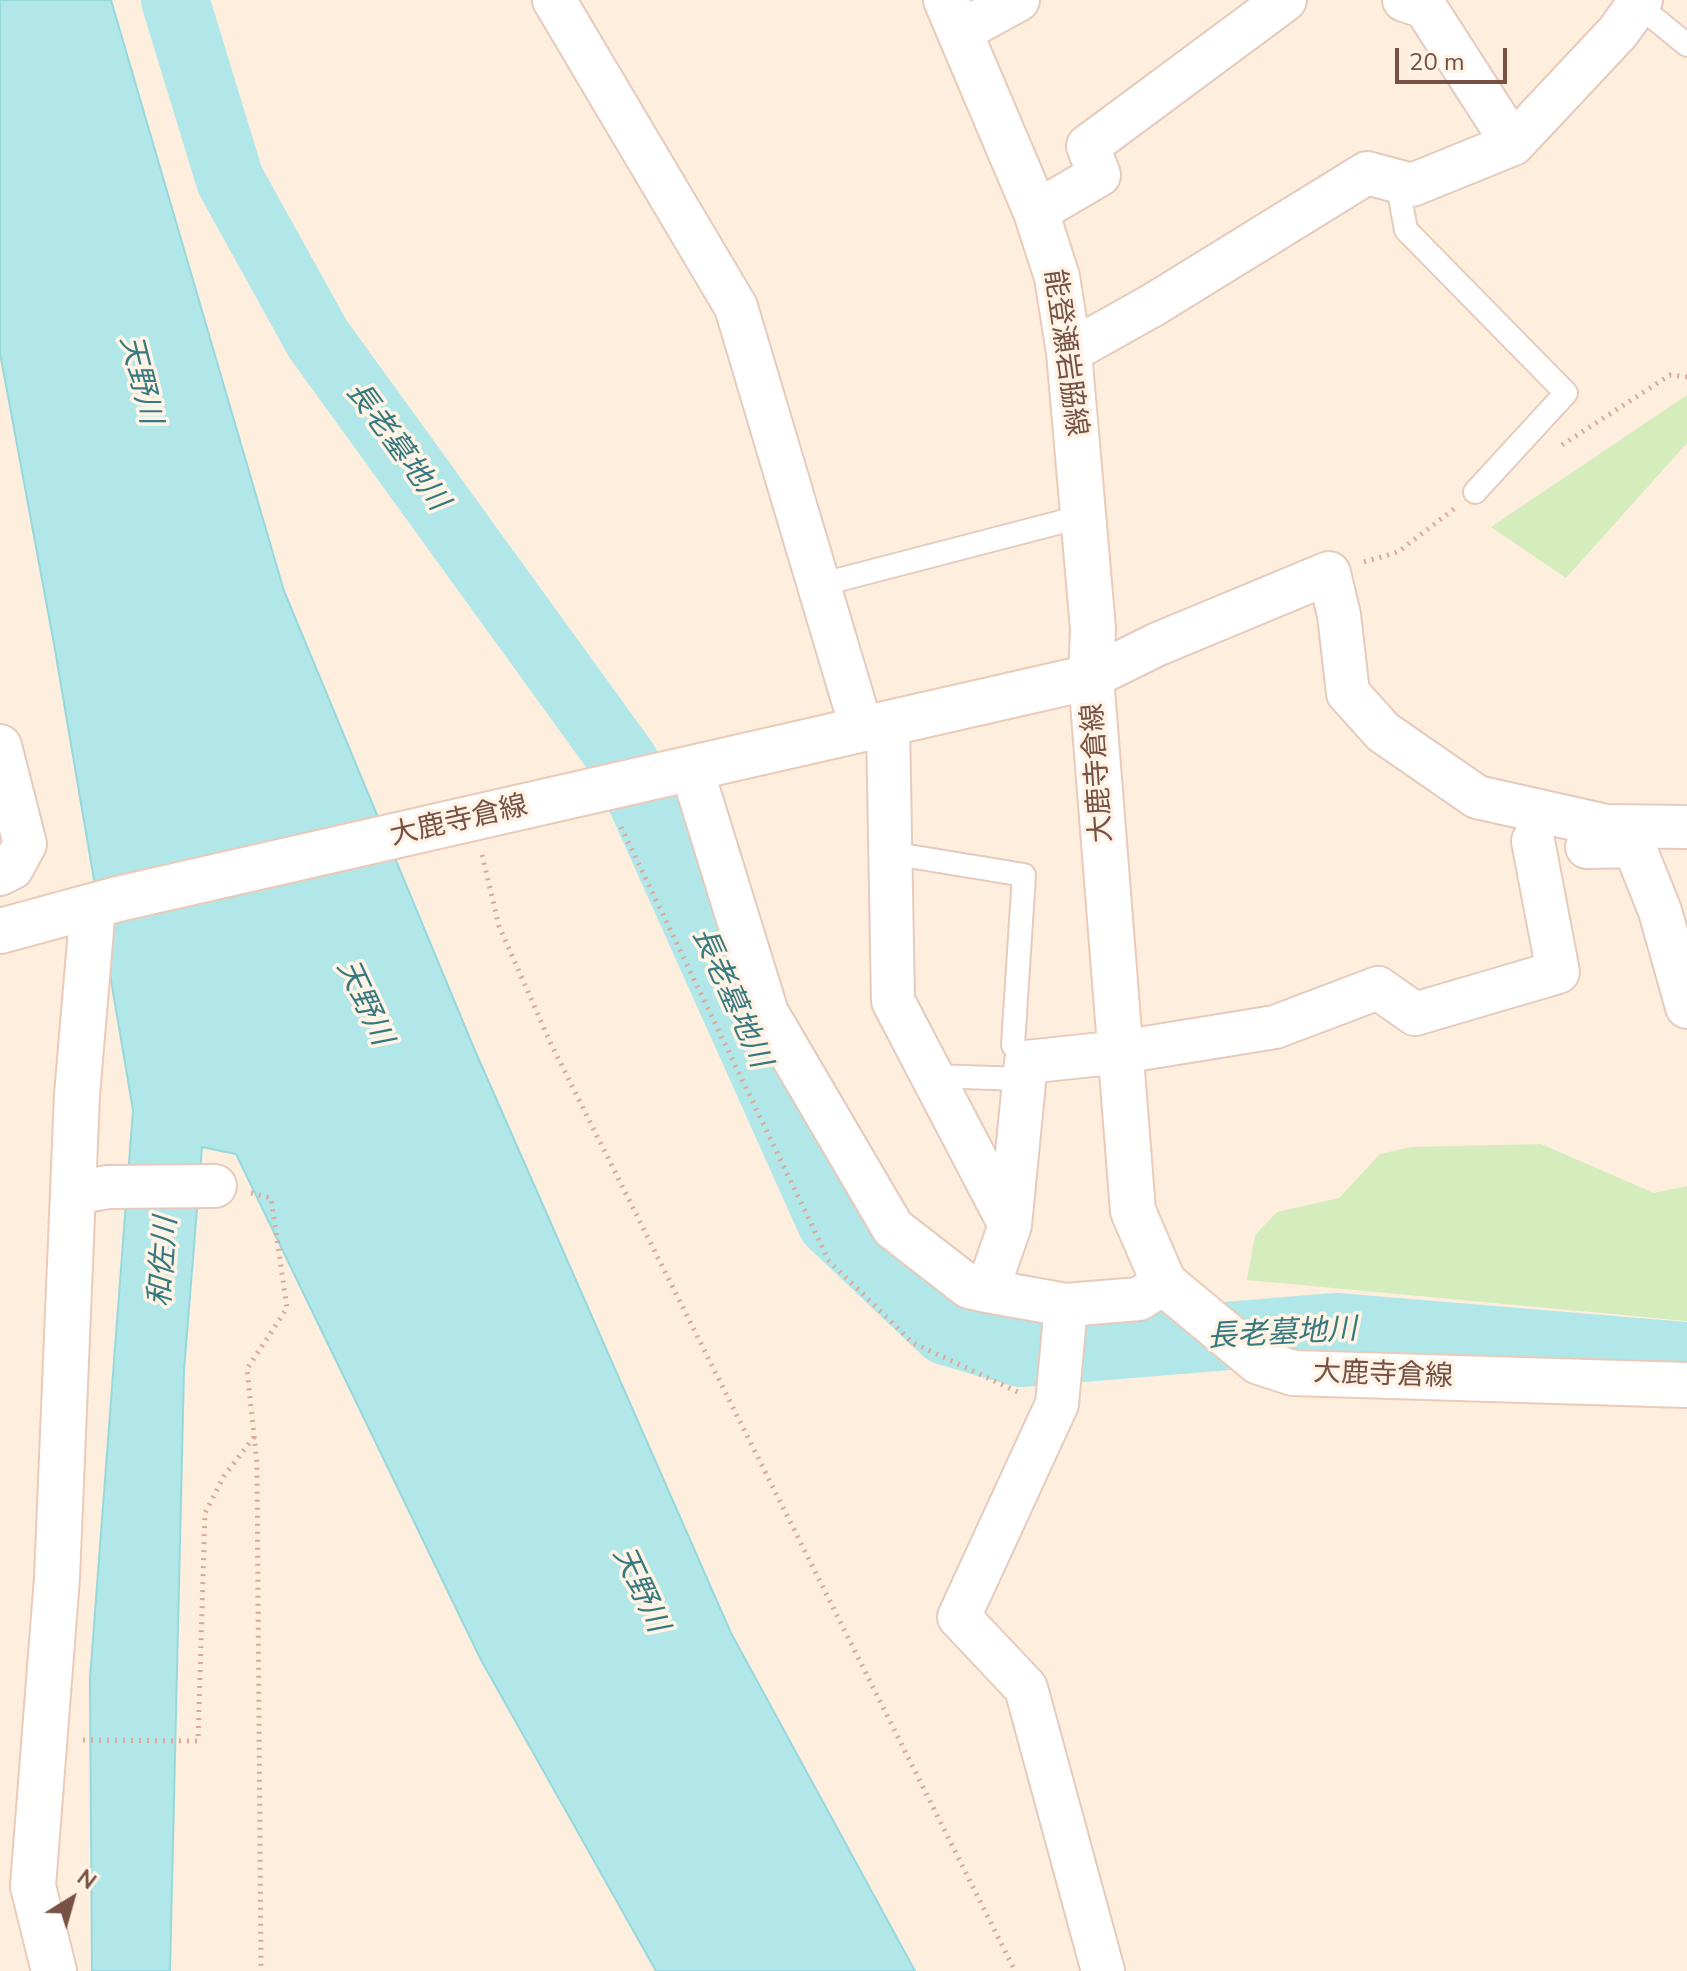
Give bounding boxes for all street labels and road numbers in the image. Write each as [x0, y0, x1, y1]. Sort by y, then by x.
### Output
street label: 能登瀬岩脇線 [1036, 267, 1092, 439]
street label: 大鹿寺倉線 [1077, 702, 1121, 844]
street label: 大鹿寺倉線 [387, 790, 531, 854]
street label: 大鹿寺倉線 [1312, 1357, 1454, 1395]

